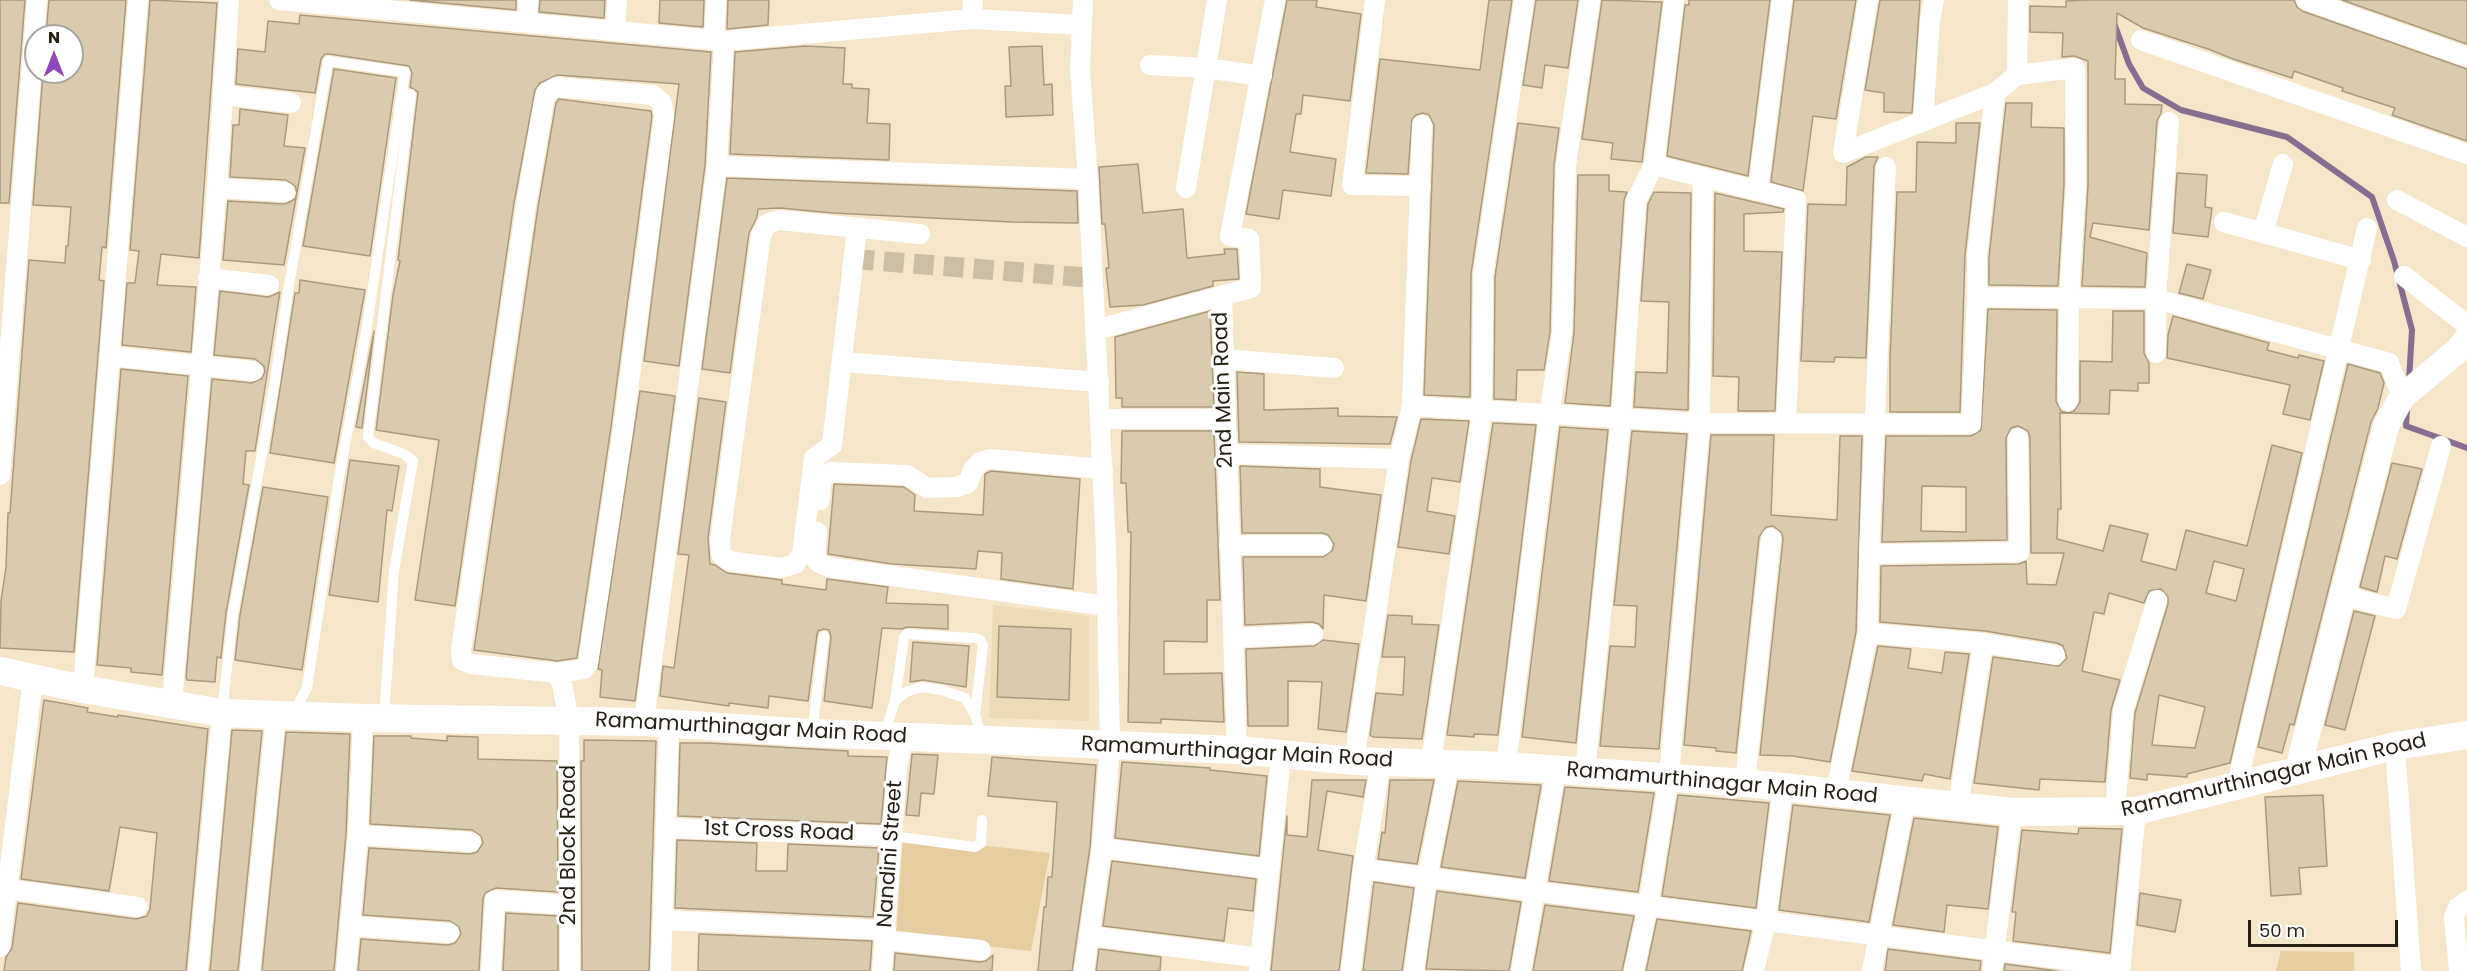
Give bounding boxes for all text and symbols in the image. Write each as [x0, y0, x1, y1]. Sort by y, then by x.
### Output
north arrow [24, 24, 84, 84]
text: N [48, 26, 60, 49]
street label: 2nd Main Road [1209, 311, 1239, 469]
street label: Ramamurthinagar Main Road [594, 708, 908, 750]
street label: Ramamurthinagar Main Road [2119, 729, 2429, 823]
street label: Ramamurthinagar Main Road [1080, 732, 1394, 774]
street label: Ramamurthinagar Main Road [1565, 758, 1879, 810]
street label: 2nd Block Road [557, 765, 583, 925]
street label: Nandini Street [873, 780, 909, 928]
street label: 1st Cross Road [703, 817, 855, 847]
scale bar [2251, 908, 2401, 946]
text: 50 m [2259, 918, 2305, 943]

